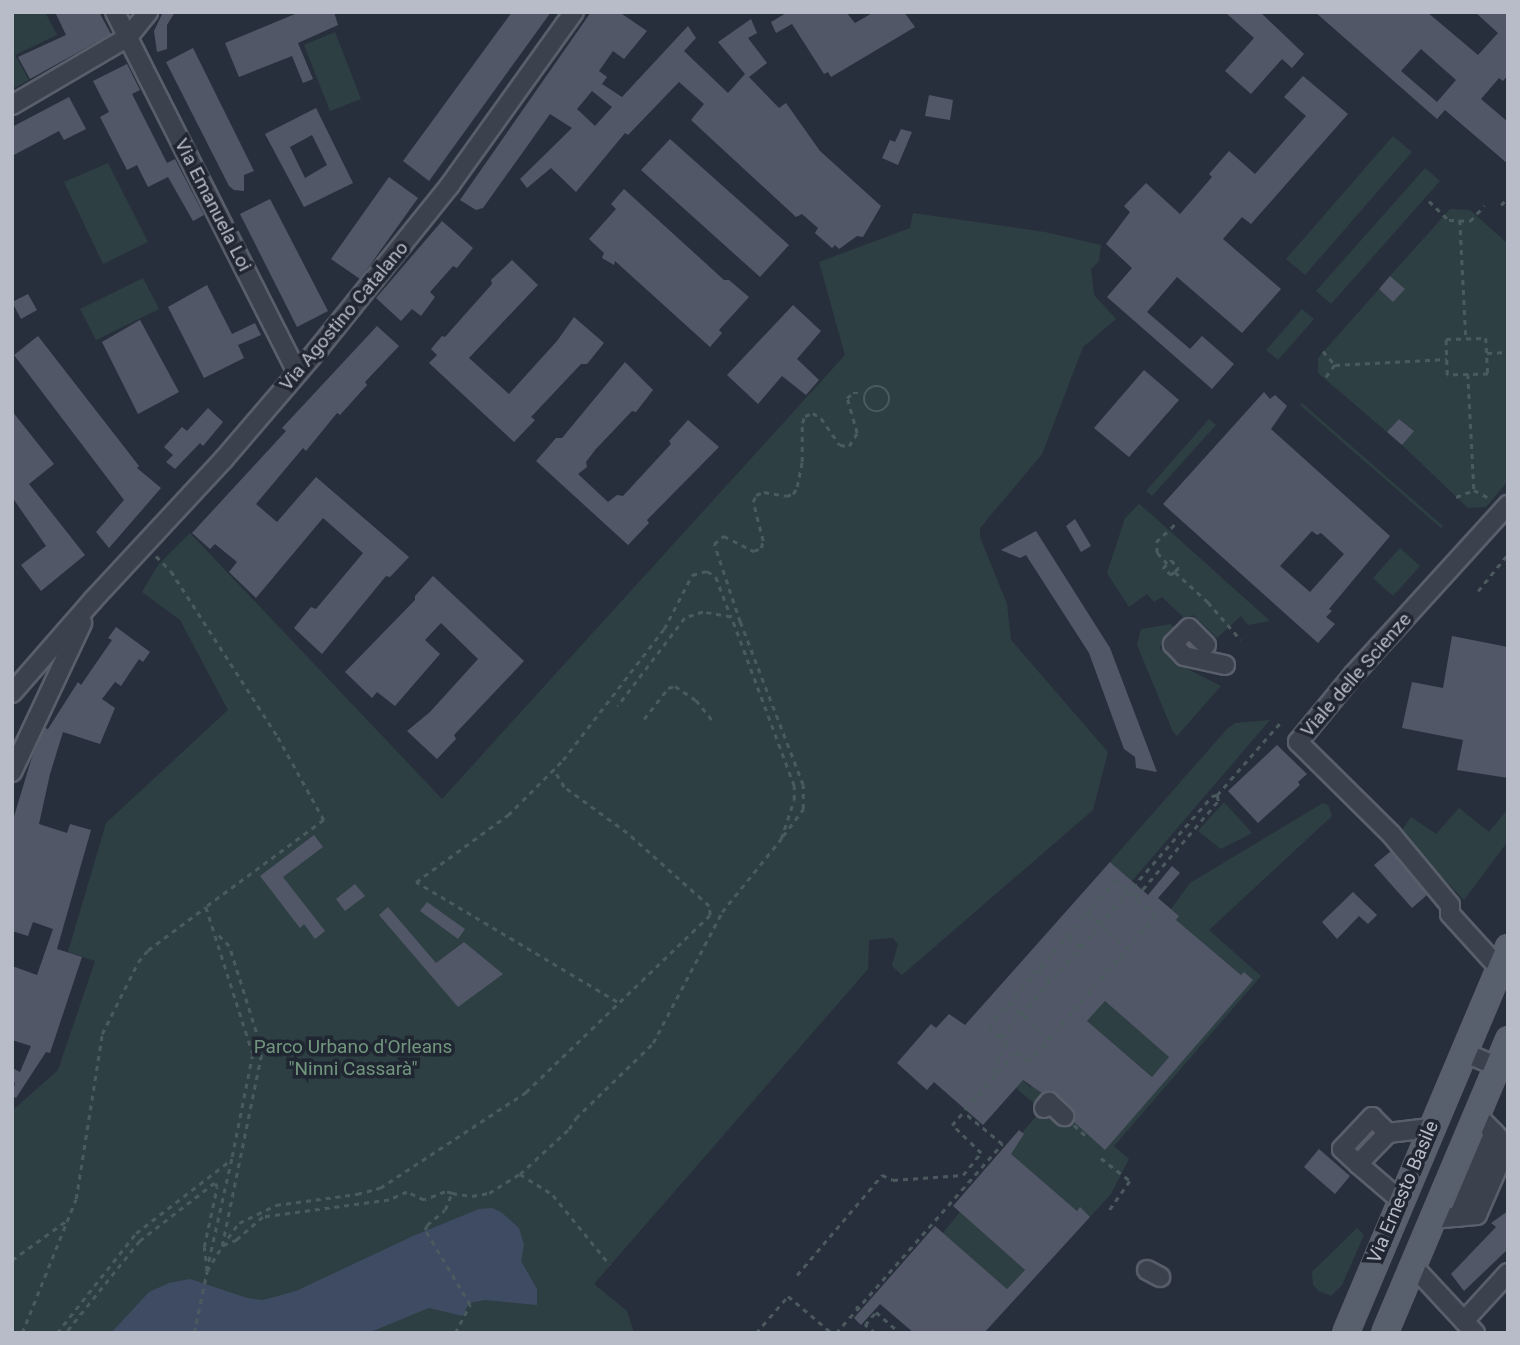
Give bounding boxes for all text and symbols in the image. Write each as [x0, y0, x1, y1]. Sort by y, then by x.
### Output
street label: Via Emanuela Loi [170, 135, 256, 275]
street label: Via Agostino Catalano [275, 237, 413, 395]
street label: Viale delle Scienze [1296, 608, 1416, 742]
park label: Parco Urbano d'Orleans "Ninni Cassarà" [254, 1036, 452, 1080]
street label: Via Ernesto Basile [1363, 1117, 1443, 1267]

